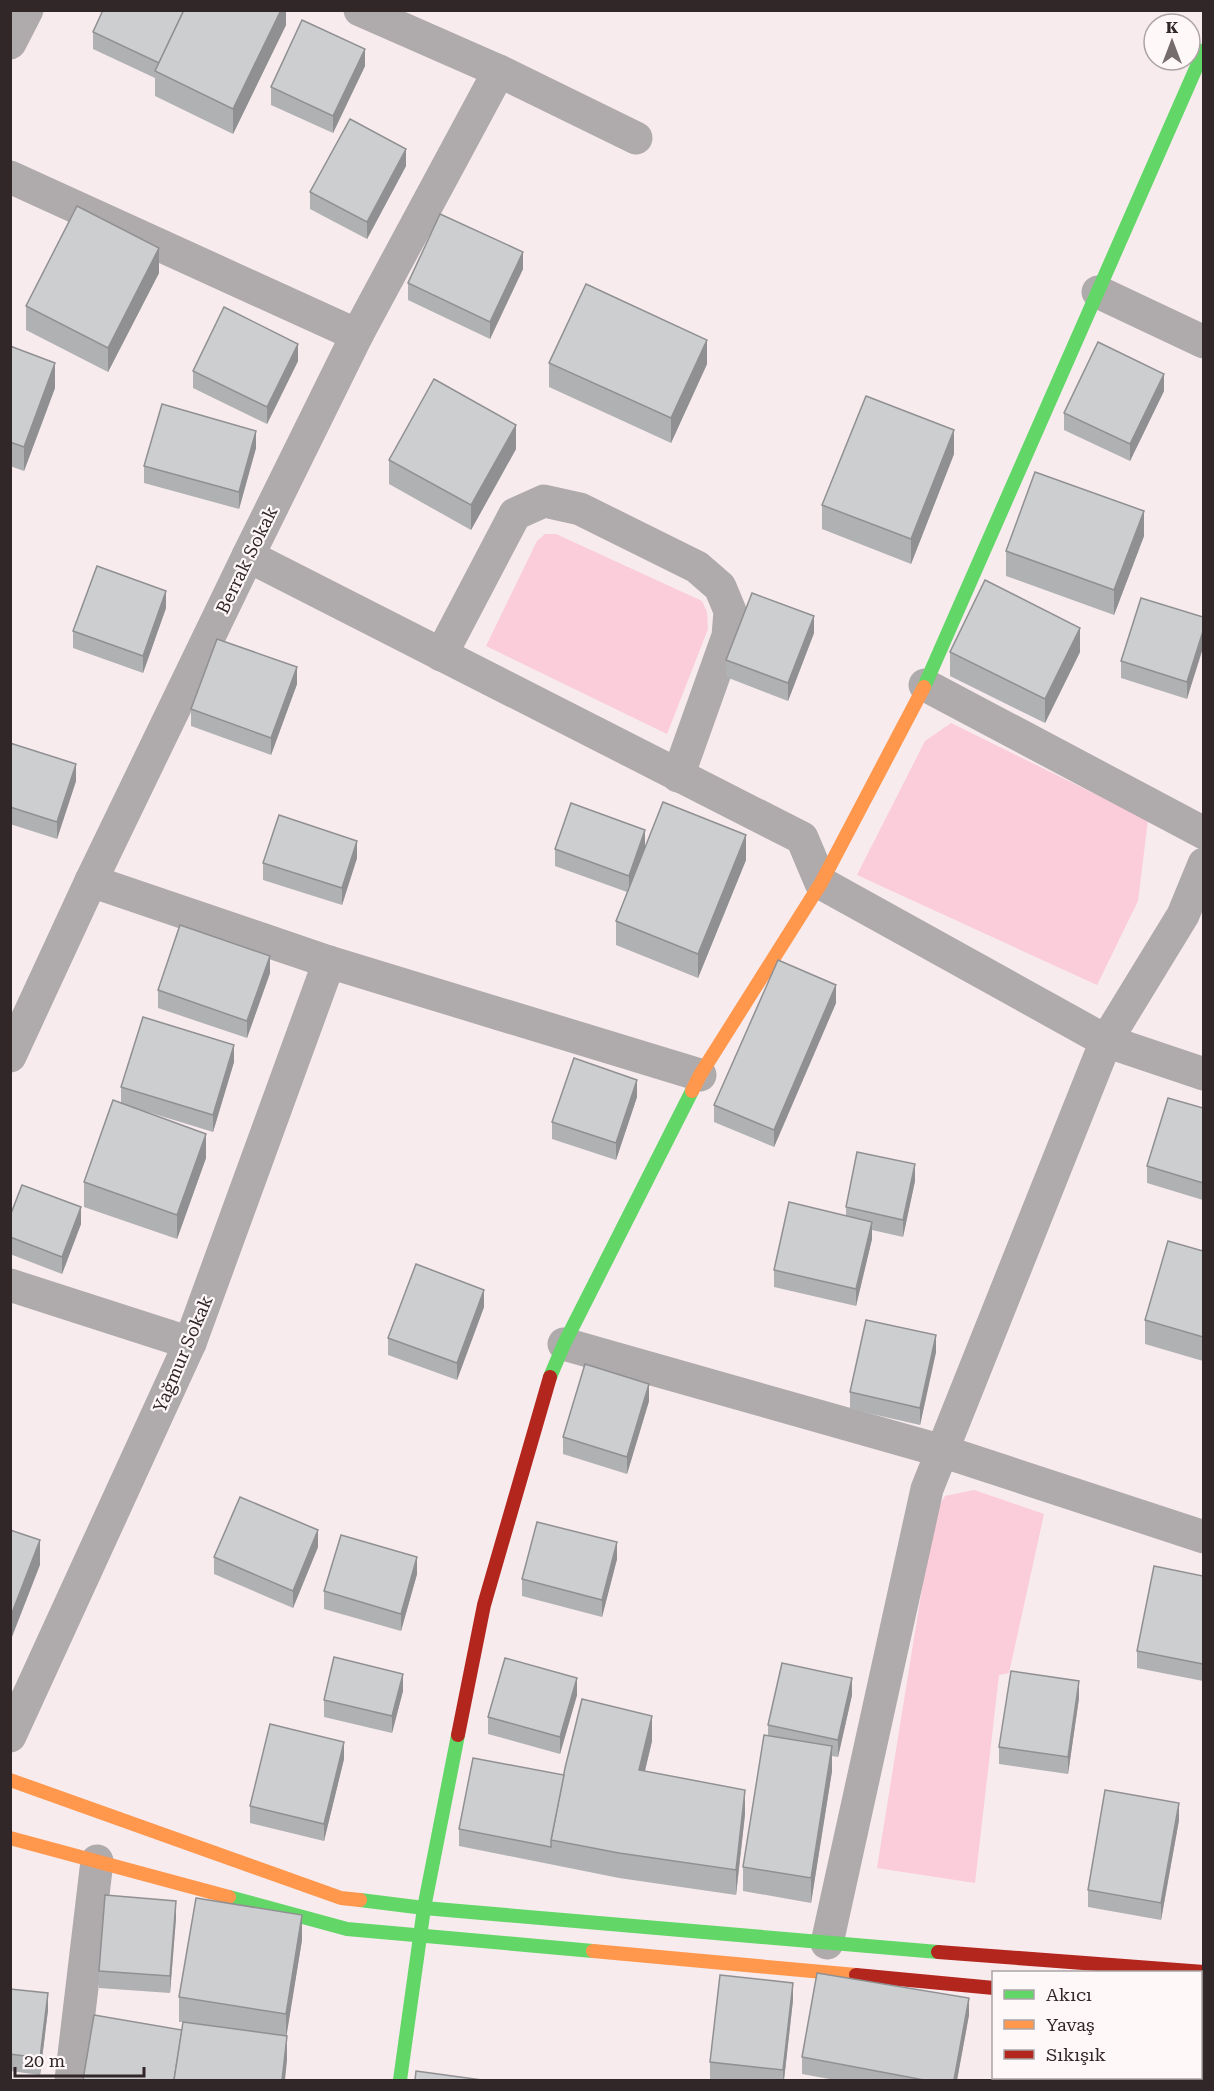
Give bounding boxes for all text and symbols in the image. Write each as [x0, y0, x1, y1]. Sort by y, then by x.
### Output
north arrow [1142, 12, 1202, 72]
text: K [1166, 18, 1179, 37]
street label: Berrak Sokak [212, 503, 282, 617]
street label: Yağmur Sokak [148, 1292, 217, 1415]
legend [992, 1971, 1202, 2079]
text: Akıcı [1046, 1984, 1092, 2005]
text: Yavaş [1046, 2014, 1095, 2035]
scale bar [15, 2040, 144, 2078]
text: Sıkışık [1046, 2044, 1106, 2065]
text: 20 m [24, 2050, 65, 2071]

